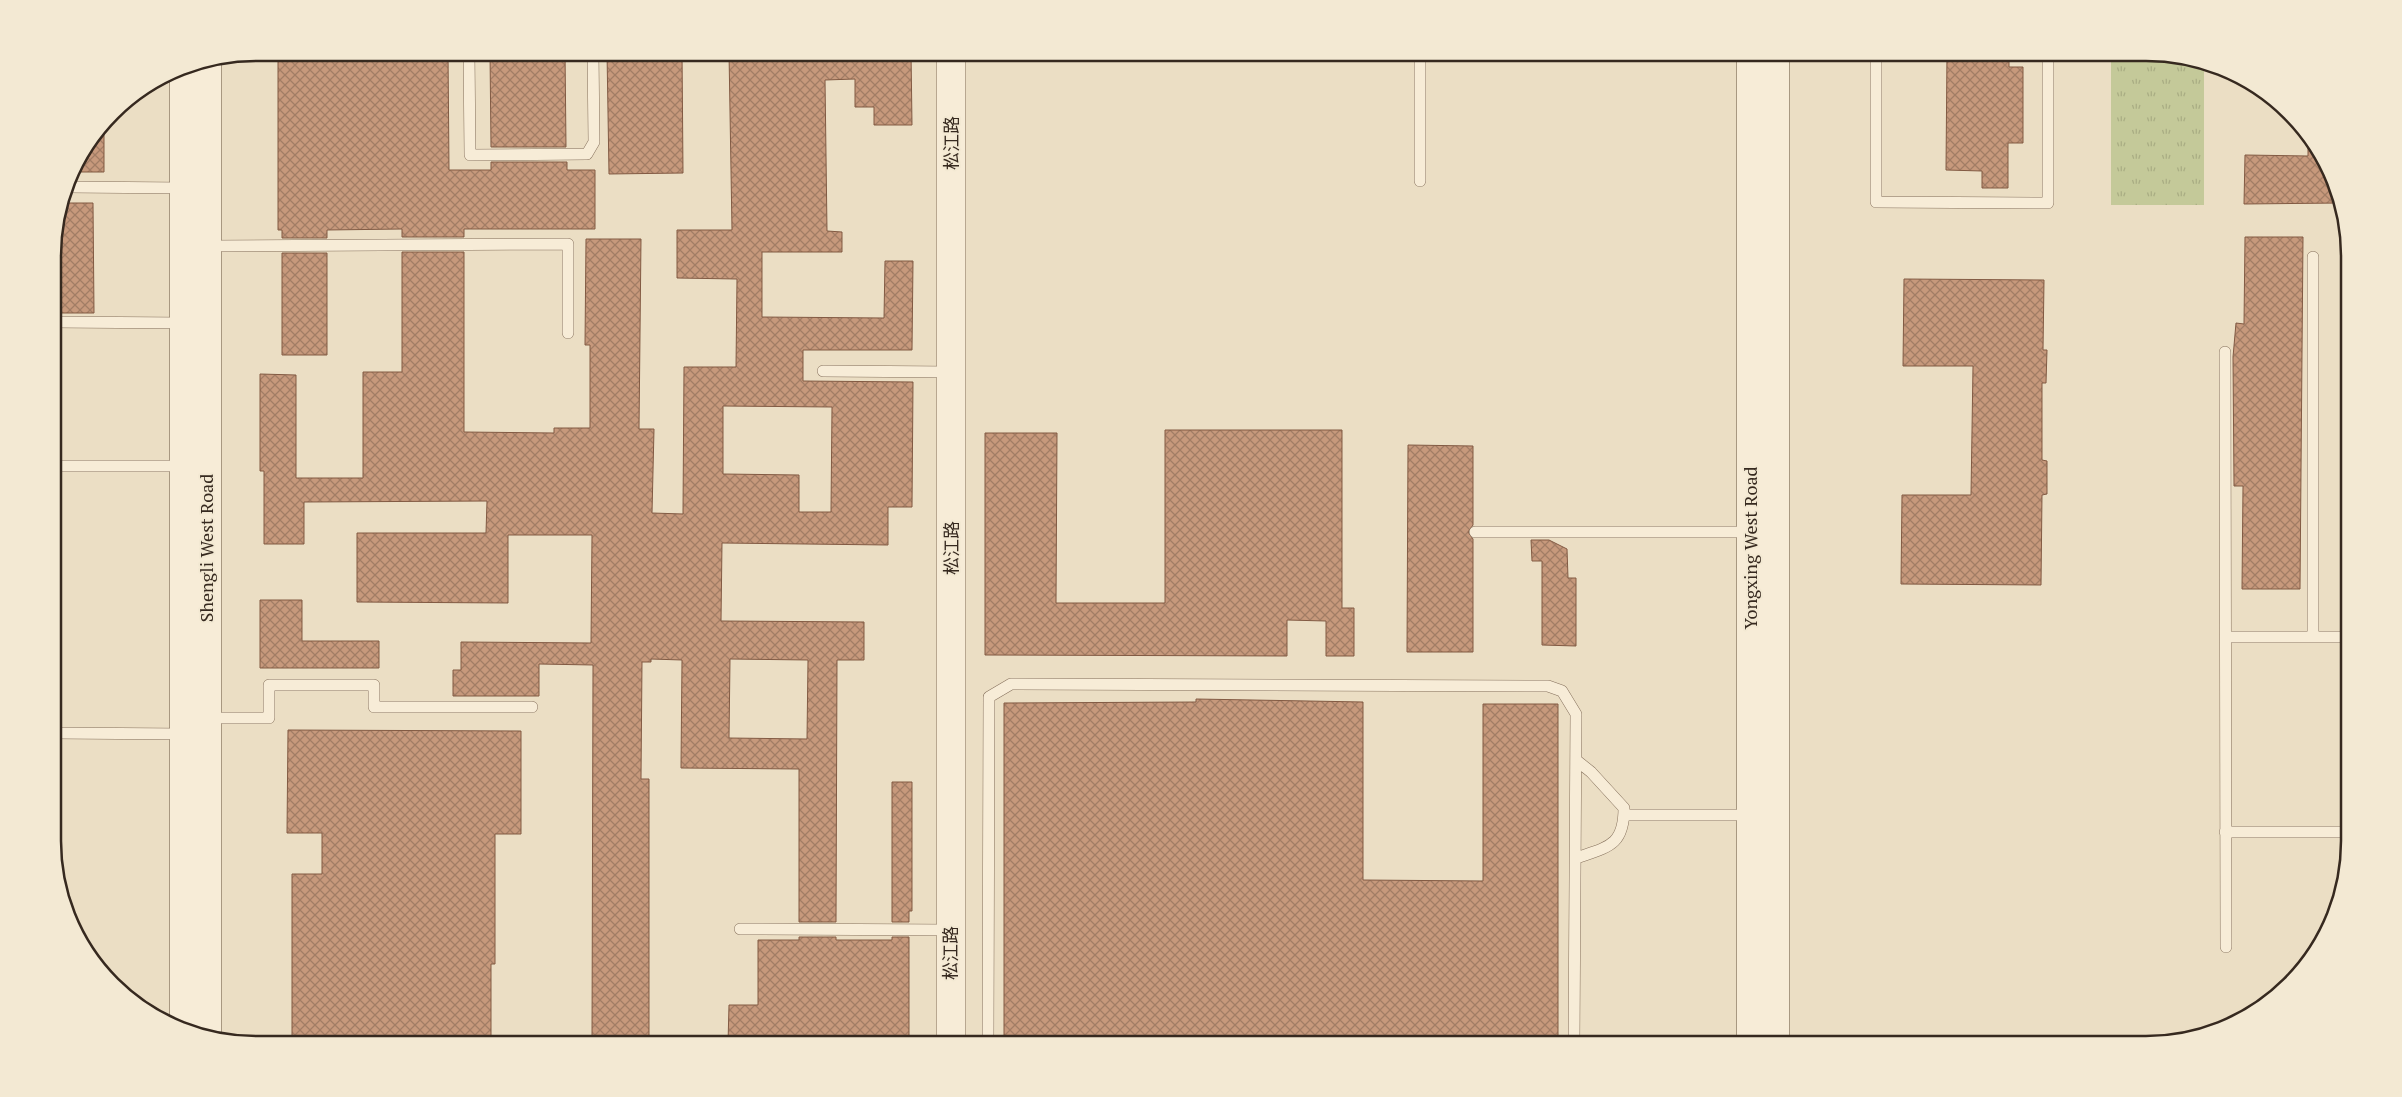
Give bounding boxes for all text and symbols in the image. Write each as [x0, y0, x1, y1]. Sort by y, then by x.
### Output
street label: 松江路 [939, 116, 963, 170]
street label: Yongxing West Road [1738, 466, 1762, 630]
street label: Shengli West Road [194, 474, 218, 622]
street label: 松江路 [939, 521, 963, 575]
street label: 松江路 [938, 926, 962, 980]

